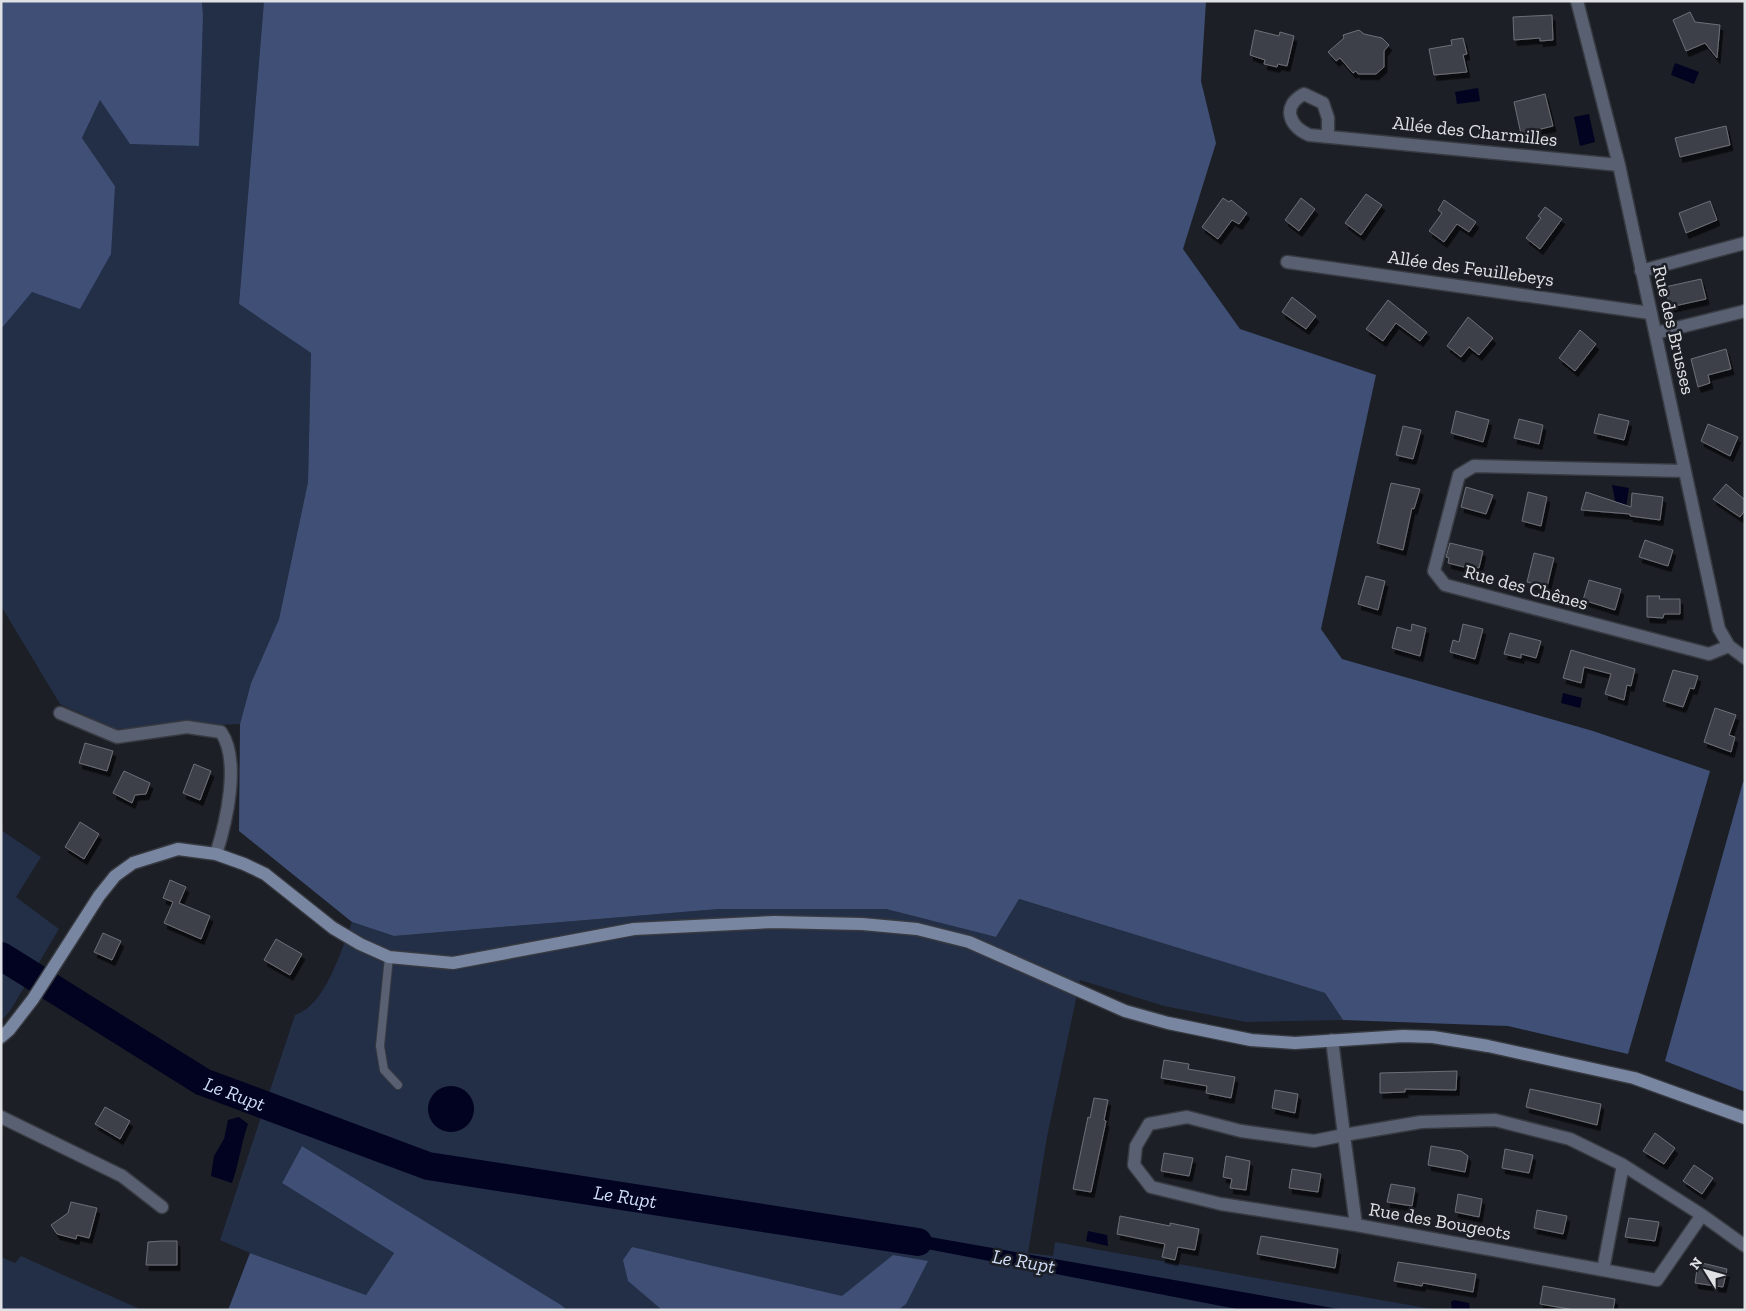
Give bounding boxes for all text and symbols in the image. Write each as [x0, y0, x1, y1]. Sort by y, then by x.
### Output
street label: Allée des Charmilles [1391, 111, 1559, 151]
street label: Allée des Feuillebeys [1387, 245, 1555, 291]
street label: Rue des Brusses [1648, 263, 1700, 397]
street label: Rue des Chênes [1461, 559, 1591, 615]
water label: Le Rupt [201, 1072, 269, 1116]
water label: Le Rupt [592, 1180, 659, 1213]
street label: Rue des Bougeots [1367, 1197, 1513, 1245]
water label: Le Rupt [991, 1244, 1057, 1278]
north arrow [1681, 1246, 1731, 1296]
text: N [1686, 1254, 1706, 1273]

